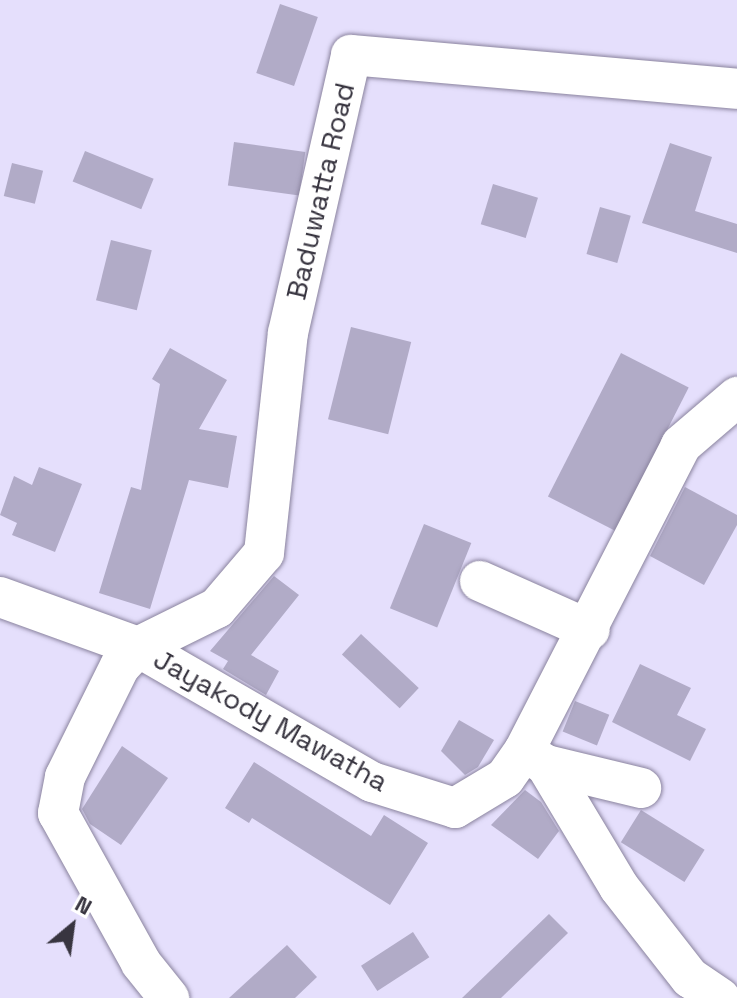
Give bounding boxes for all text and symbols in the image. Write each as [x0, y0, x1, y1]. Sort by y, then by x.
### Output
street label: Baduwatta Road [279, 79, 361, 303]
street label: Jayakody Mawatha [148, 642, 394, 798]
north arrow [32, 886, 112, 966]
text: N [70, 889, 97, 921]

